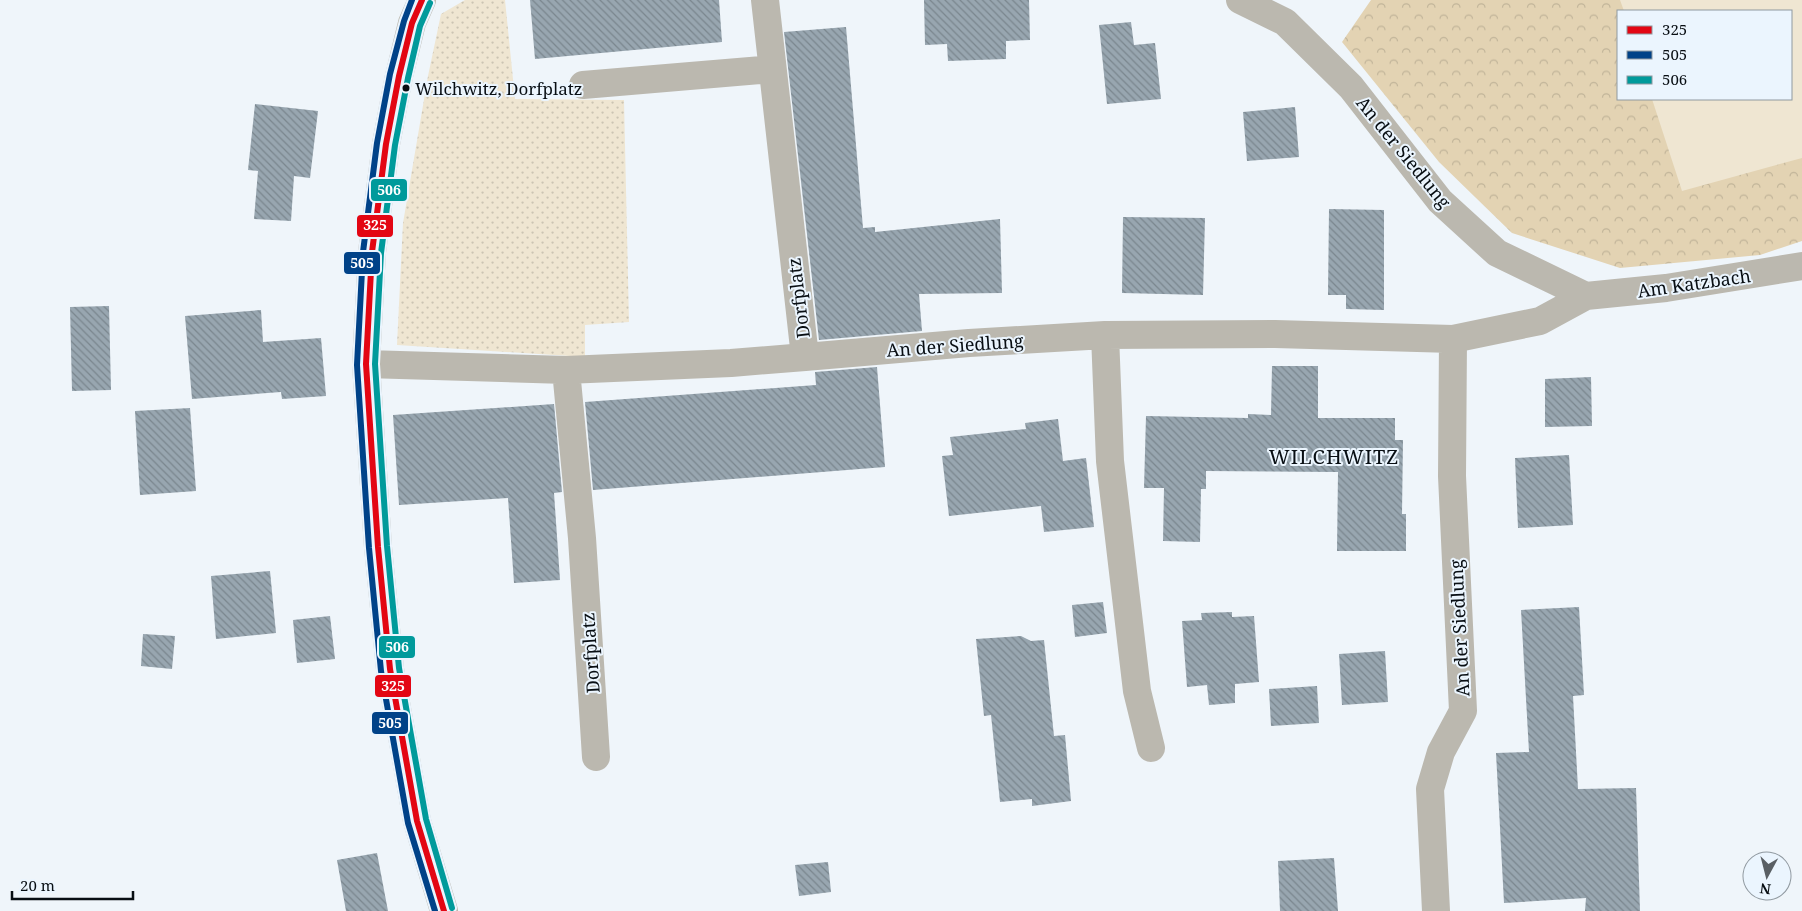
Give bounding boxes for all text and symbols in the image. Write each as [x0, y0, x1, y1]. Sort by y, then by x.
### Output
legend [1617, 10, 1792, 100]
text: 325 [1662, 19, 1687, 39]
text: 505 [1662, 44, 1687, 64]
text: 506 [1662, 69, 1687, 89]
place label: Wilchwitz, Dorfplatz [415, 77, 583, 100]
marker: Wilchwitz, Dorfplatz [401, 83, 411, 93]
street label: An der Siedlung [1351, 91, 1457, 213]
line badge: 506 [370, 178, 408, 202]
text: 506 [377, 180, 401, 199]
line badge: 325 [356, 214, 394, 238]
text: 325 [363, 215, 387, 234]
line badge: 505 [343, 251, 381, 275]
text: 505 [350, 253, 374, 272]
street label: Dorfplatz [781, 256, 815, 340]
street label: Am Katzbach [1636, 263, 1752, 303]
street label: An der Siedlung [886, 328, 1025, 362]
district label: WILCHWITZ [1269, 443, 1399, 470]
street label: An der Siedlung [1443, 558, 1475, 697]
street label: Dorfplatz [575, 612, 605, 694]
line badge: 506 [378, 635, 416, 659]
text: 506 [385, 637, 409, 656]
line badge: 325 [374, 674, 412, 698]
text: 325 [381, 676, 405, 695]
line badge: 505 [371, 711, 409, 735]
text: 505 [378, 713, 402, 732]
north arrow [1742, 851, 1792, 901]
scale bar [12, 868, 134, 900]
text: 20 m [20, 875, 55, 895]
text: N [1759, 879, 1772, 900]

